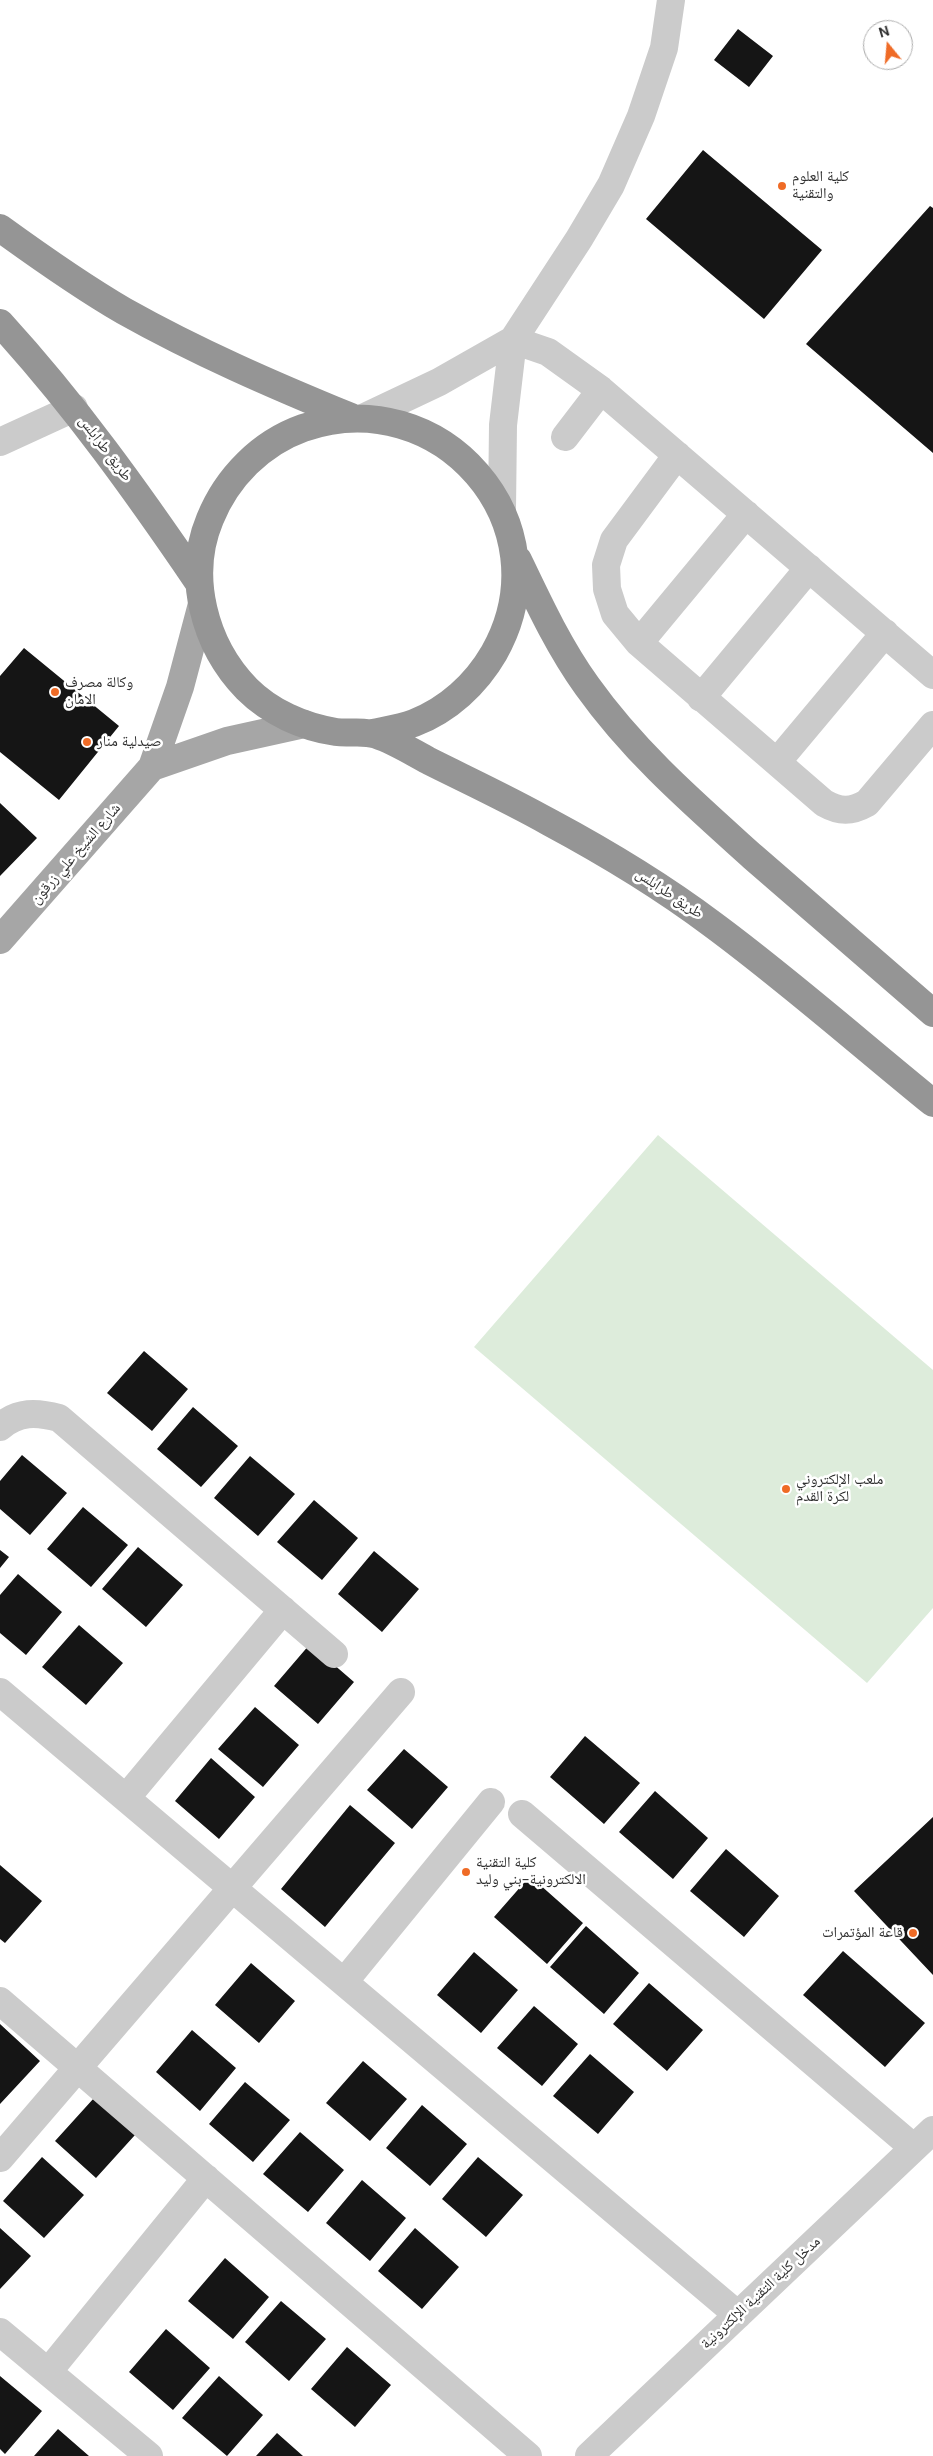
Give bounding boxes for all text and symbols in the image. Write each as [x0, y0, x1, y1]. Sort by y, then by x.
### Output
north arrow [863, 20, 913, 70]
text: N [876, 22, 891, 42]
place label: كلية العلوم والتقنية [792, 168, 849, 203]
marker: كلية العلوم والتقنية [776, 180, 788, 192]
street label: طريق طرابلس [75, 413, 135, 485]
place label: وكالة مصرف الامان [65, 674, 133, 709]
marker: وكالة مصرف الامان [49, 686, 61, 698]
place label: صيدلية منار [97, 733, 161, 751]
marker: صيدلية منار [81, 736, 93, 748]
street label: شارع الشيخ علي زرقون [27, 800, 125, 908]
street label: طريق طرابلس [632, 865, 706, 923]
place label: ملعب الإلكتروني لكرة القدم [796, 1471, 883, 1506]
marker: ملعب الإلكتروني لكرة القدم [780, 1483, 792, 1495]
place label: كلية التقنية الالكترونية-بني وليد [476, 1854, 586, 1889]
marker: كلية التقنية الالكترونية-بني وليد [460, 1866, 472, 1878]
place label: قاعة المؤتمرات [822, 1924, 903, 1942]
marker: قاعة المؤتمرات [907, 1927, 919, 1939]
street label: مدخل كلية التقنية الإلكترونية [697, 2233, 825, 2353]

